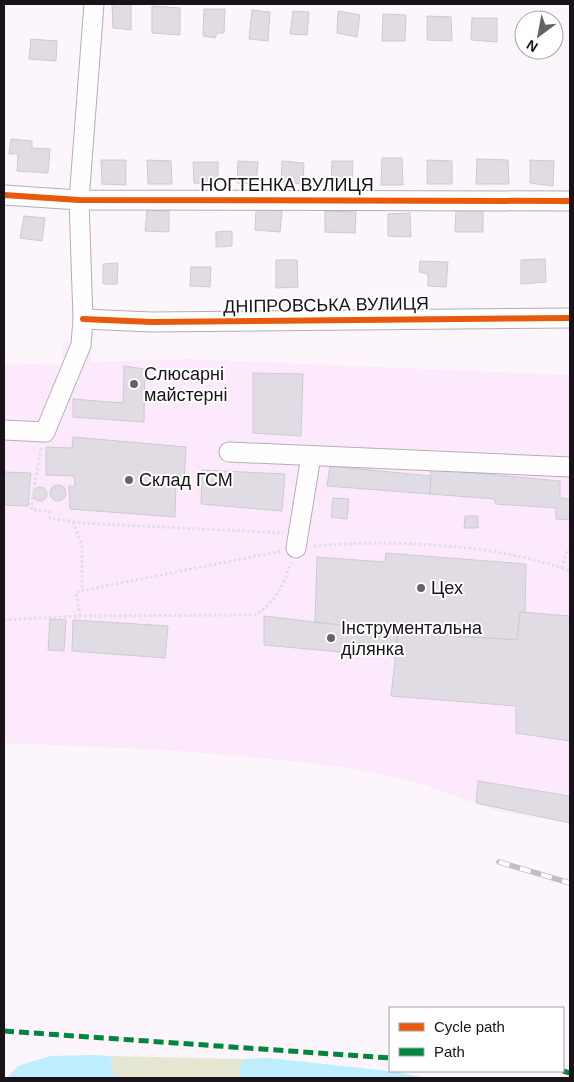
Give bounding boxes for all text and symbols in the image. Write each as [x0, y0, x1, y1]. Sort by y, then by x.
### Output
north arrow [514, 10, 564, 60]
text: N [524, 37, 541, 55]
street label: НОГТЕНКА ВУЛИЦЯ [200, 175, 374, 195]
street label: ДНІПРОВСЬКА ВУЛИЦЯ [223, 293, 429, 317]
place label: Слюсарні майстерні [144, 364, 227, 405]
marker: Слюсарні майстерні [128, 378, 140, 390]
place label: Склад ГСМ [139, 470, 233, 490]
marker: Склад ГСМ [123, 474, 135, 486]
place label: Цех [431, 578, 463, 598]
marker: Цех [415, 582, 427, 594]
place label: Інструментальна ділянка [341, 618, 483, 659]
marker: Інструментальна ділянка [325, 632, 337, 644]
legend [389, 1007, 564, 1072]
text: Cycle path [434, 1018, 505, 1035]
text: Path [434, 1043, 465, 1060]

